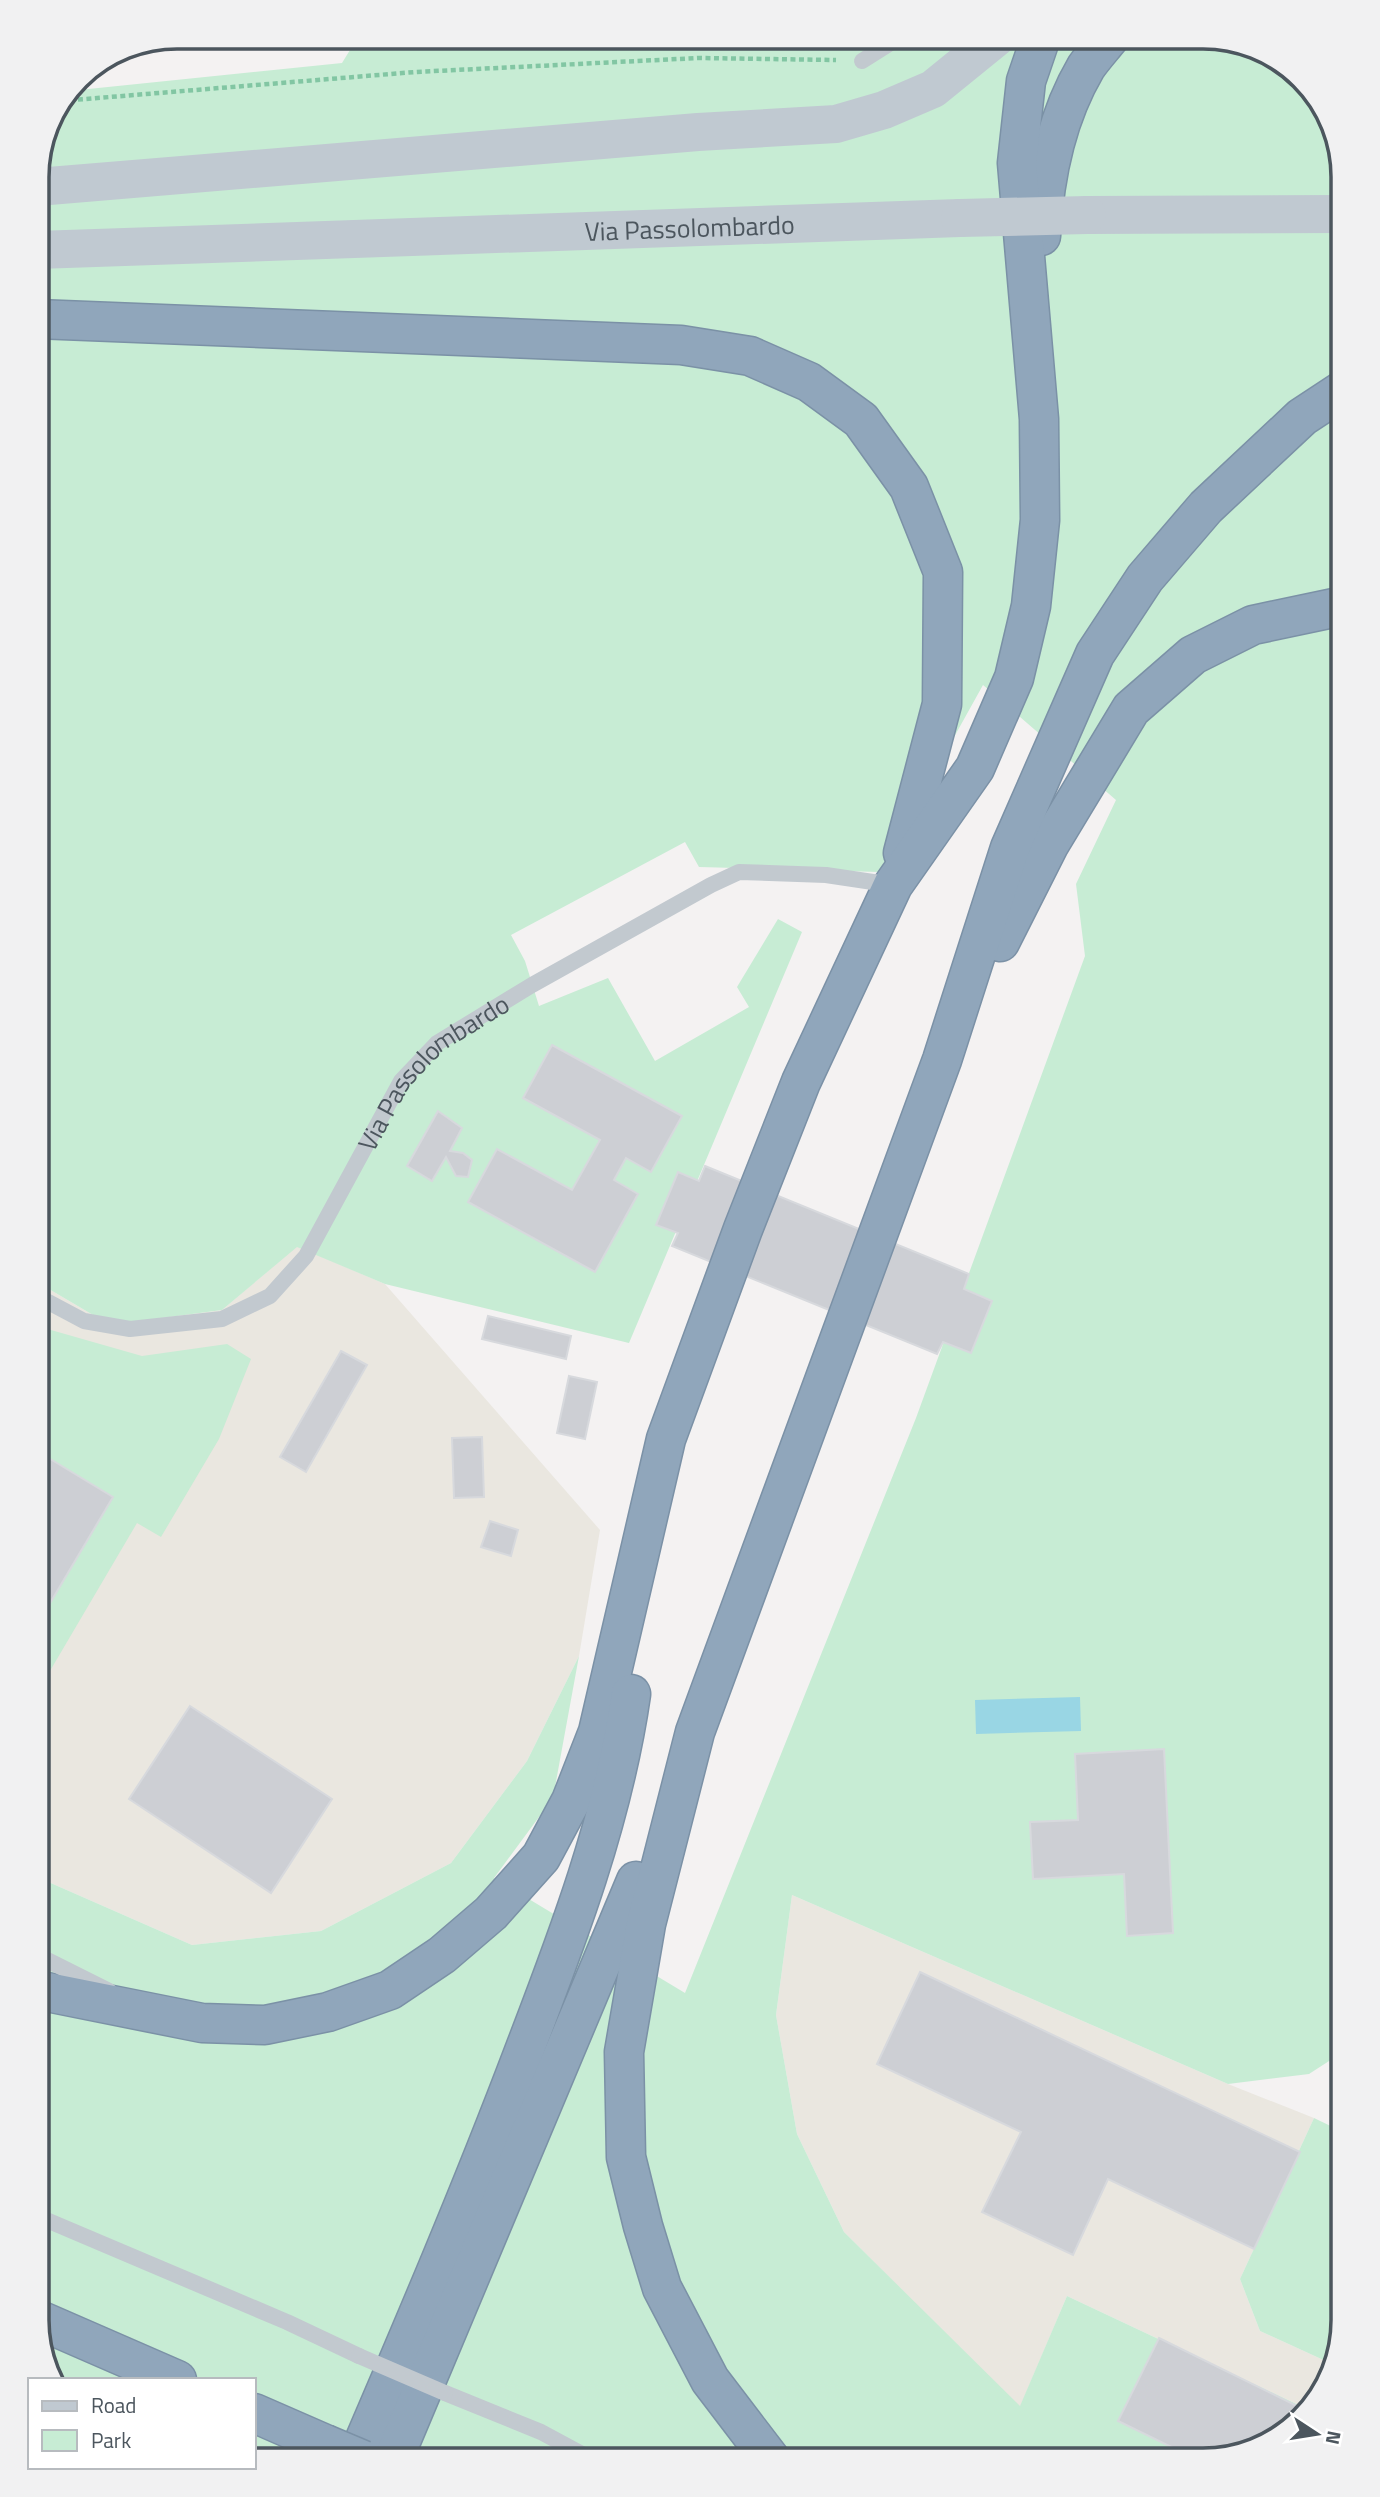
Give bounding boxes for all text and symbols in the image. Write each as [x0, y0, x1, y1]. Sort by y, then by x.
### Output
street label: Via Passolombardo [584, 204, 795, 251]
street label: Via Passolombardo [347, 984, 516, 1158]
legend [28, 2378, 256, 2469]
text: Road [91, 2389, 136, 2421]
north arrow [1282, 2399, 1352, 2469]
text: Park [91, 2424, 131, 2456]
text: N [1319, 2428, 1350, 2447]

